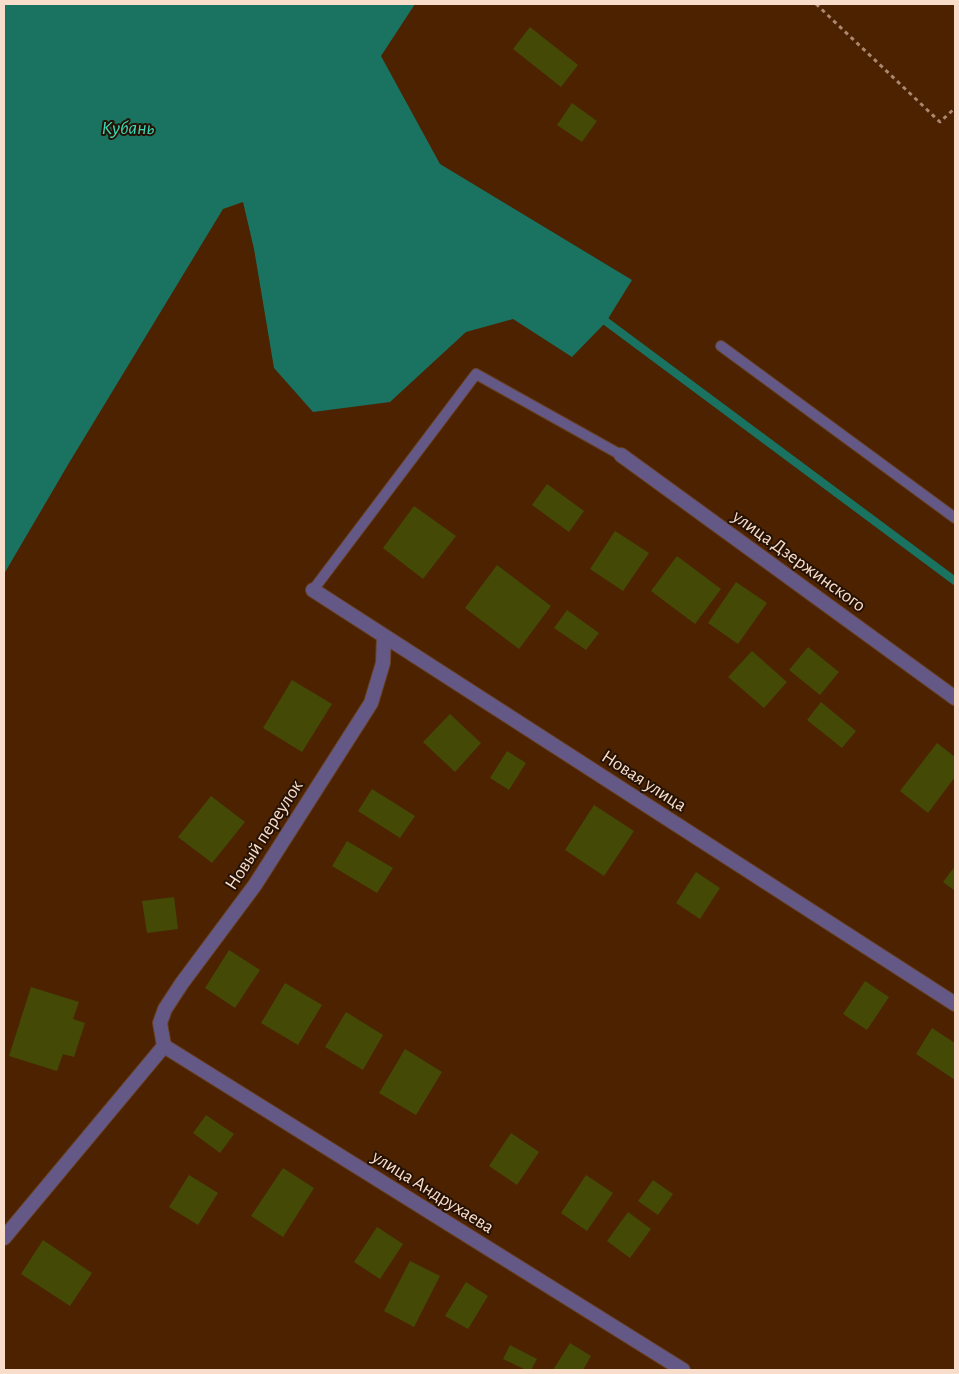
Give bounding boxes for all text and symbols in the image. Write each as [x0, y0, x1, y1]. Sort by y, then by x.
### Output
water label: Кубань [102, 116, 154, 140]
street label: улица Дзержинского [728, 505, 870, 617]
street label: Новая улица [597, 745, 691, 817]
street label: Новый переулок [220, 776, 308, 894]
street label: улица Андрухаева [368, 1145, 498, 1239]

